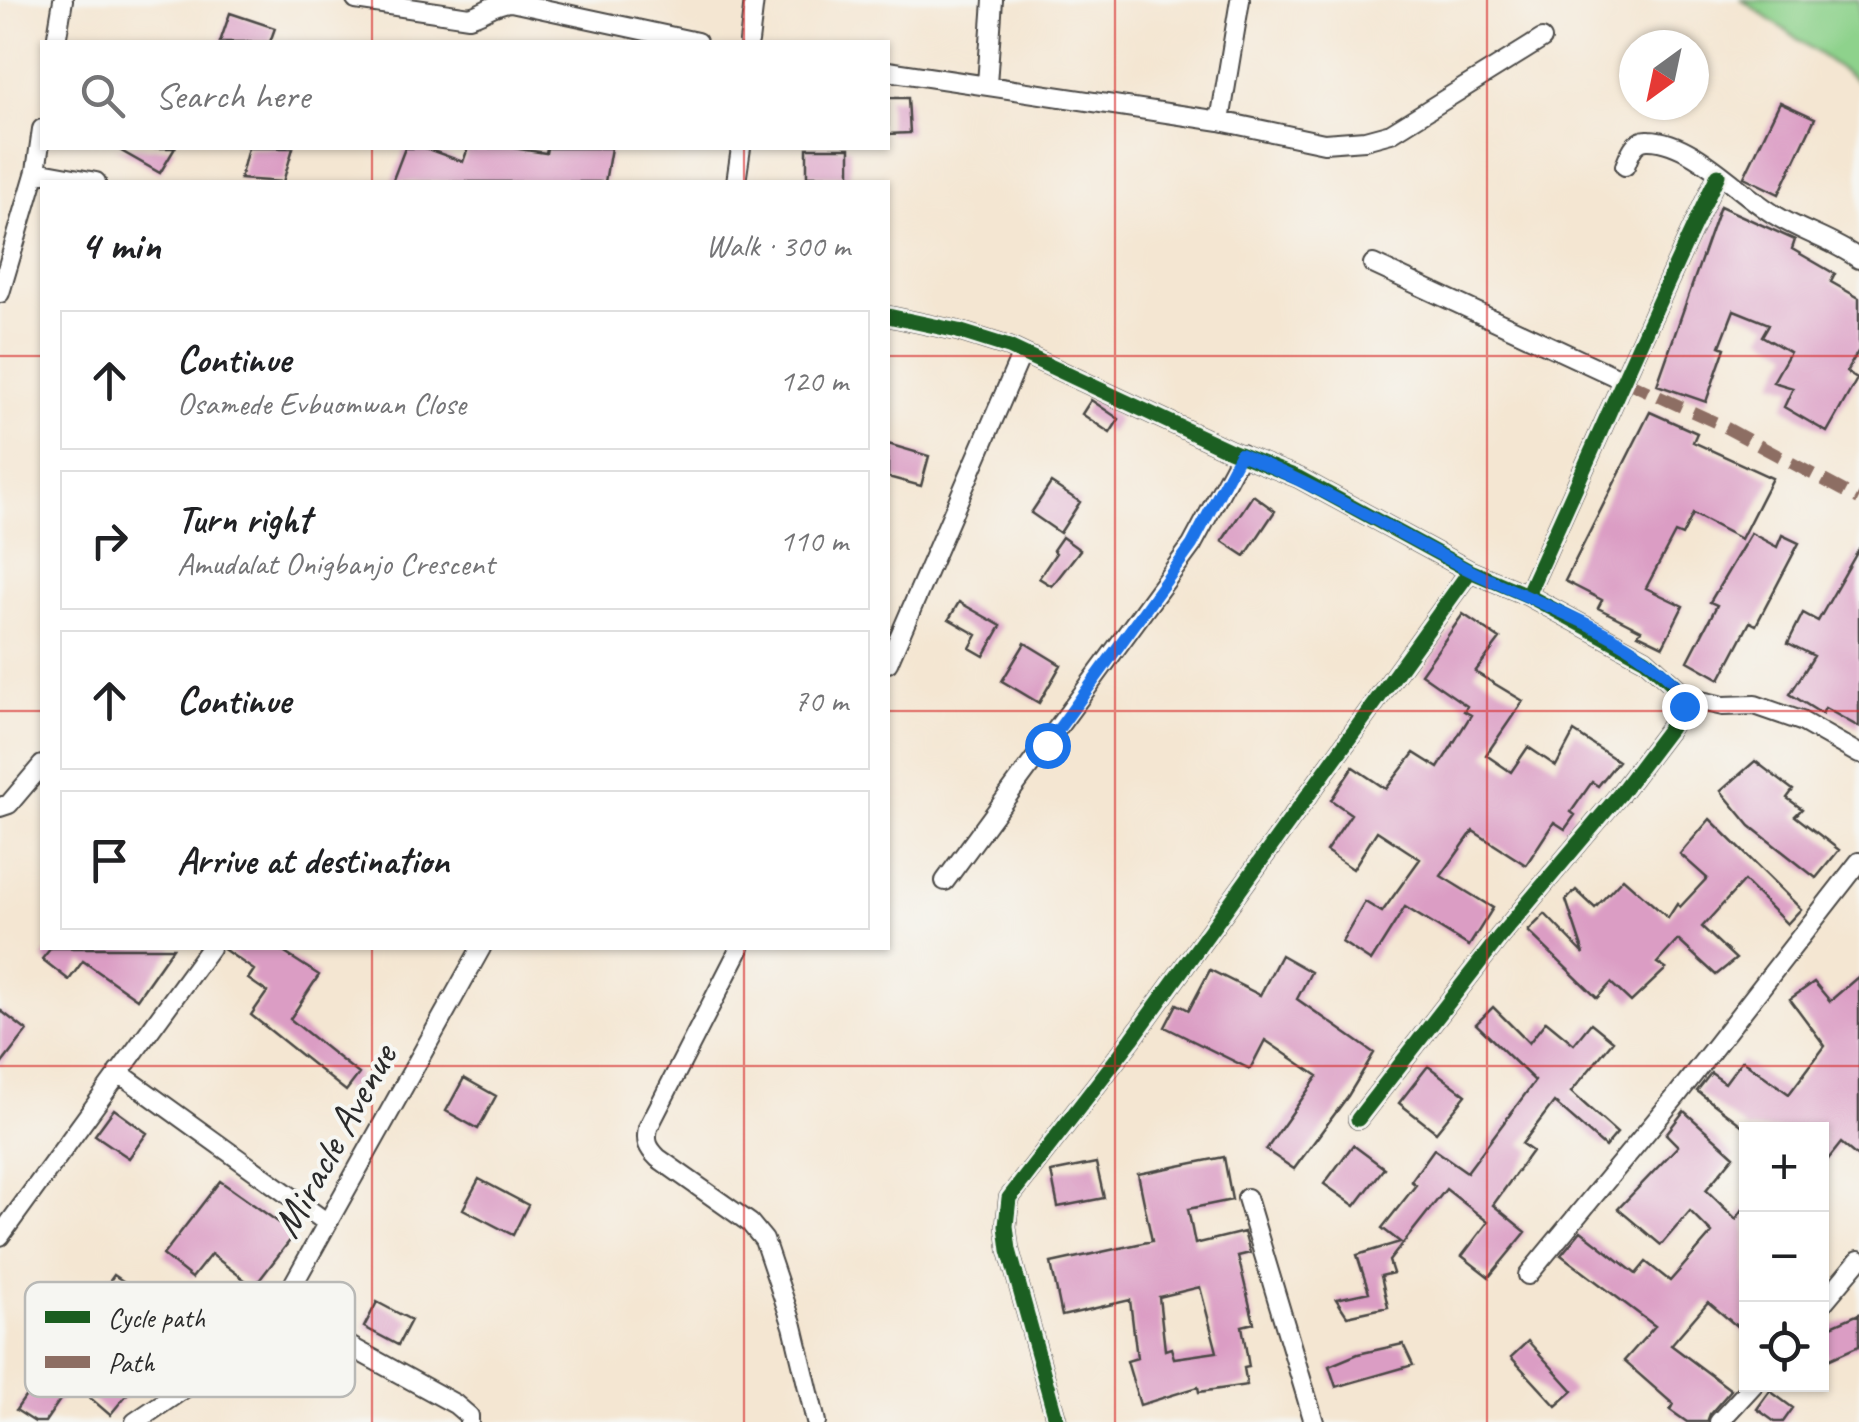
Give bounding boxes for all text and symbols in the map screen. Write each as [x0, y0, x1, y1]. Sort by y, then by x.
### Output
north arrow [1619, 30, 1709, 120]
search box [40, 40, 890, 150]
icon: search [75, 68, 130, 123]
text: Search here [155, 72, 310, 119]
text: 4 min [80, 219, 160, 272]
text: Walk · 300 m [706, 225, 850, 266]
text: Continue [177, 336, 291, 383]
icon: ahead [82, 353, 137, 408]
text: 120 m [779, 360, 848, 401]
text: Osamede Evbuomwan Close [177, 383, 466, 424]
text: Turn right [177, 496, 311, 543]
icon: right [82, 513, 137, 568]
text: 110 m [779, 520, 848, 561]
text: Amudalat Onigbanjo Crescent [177, 543, 495, 584]
icon: ahead [82, 673, 137, 728]
text: Continue [177, 677, 291, 724]
text: 70 m [794, 680, 848, 721]
route end [1662, 684, 1708, 730]
route start [1025, 723, 1071, 769]
icon: arrive [82, 833, 137, 888]
text: Arrive at destination [177, 837, 449, 884]
street label: Miracle Avenue [260, 1033, 410, 1247]
map controls [1739, 1122, 1829, 1392]
button: + [1739, 1122, 1829, 1212]
button: − [1739, 1212, 1829, 1302]
legend [25, 1282, 355, 1397]
text: Cycle path [108, 1300, 205, 1335]
button: locate [1739, 1302, 1829, 1392]
text: Path [108, 1345, 155, 1380]

